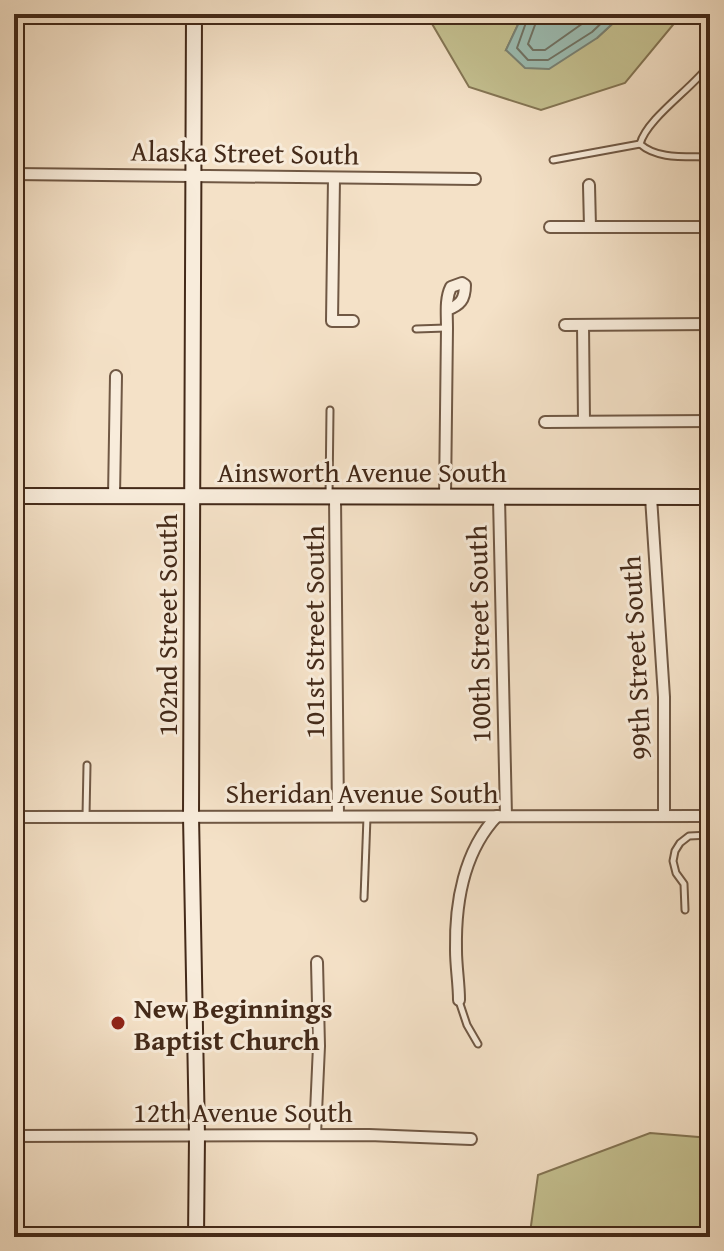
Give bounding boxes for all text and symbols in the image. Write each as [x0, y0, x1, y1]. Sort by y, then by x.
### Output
street label: Alaska Street South [130, 130, 360, 174]
street label: Ainsworth Avenue South [217, 451, 507, 492]
street label: 102nd Street South [146, 513, 187, 737]
street label: 100th Street South [456, 524, 500, 743]
street label: 101st Street South [293, 525, 334, 739]
street label: 99th Street South [609, 555, 661, 761]
street label: Sheridan Avenue South [226, 772, 499, 813]
place label: New Beginnings Baptist Church [134, 987, 332, 1060]
marker: New Beginnings Baptist Church [109, 1014, 127, 1032]
street label: 12th Avenue South [133, 1091, 353, 1132]

